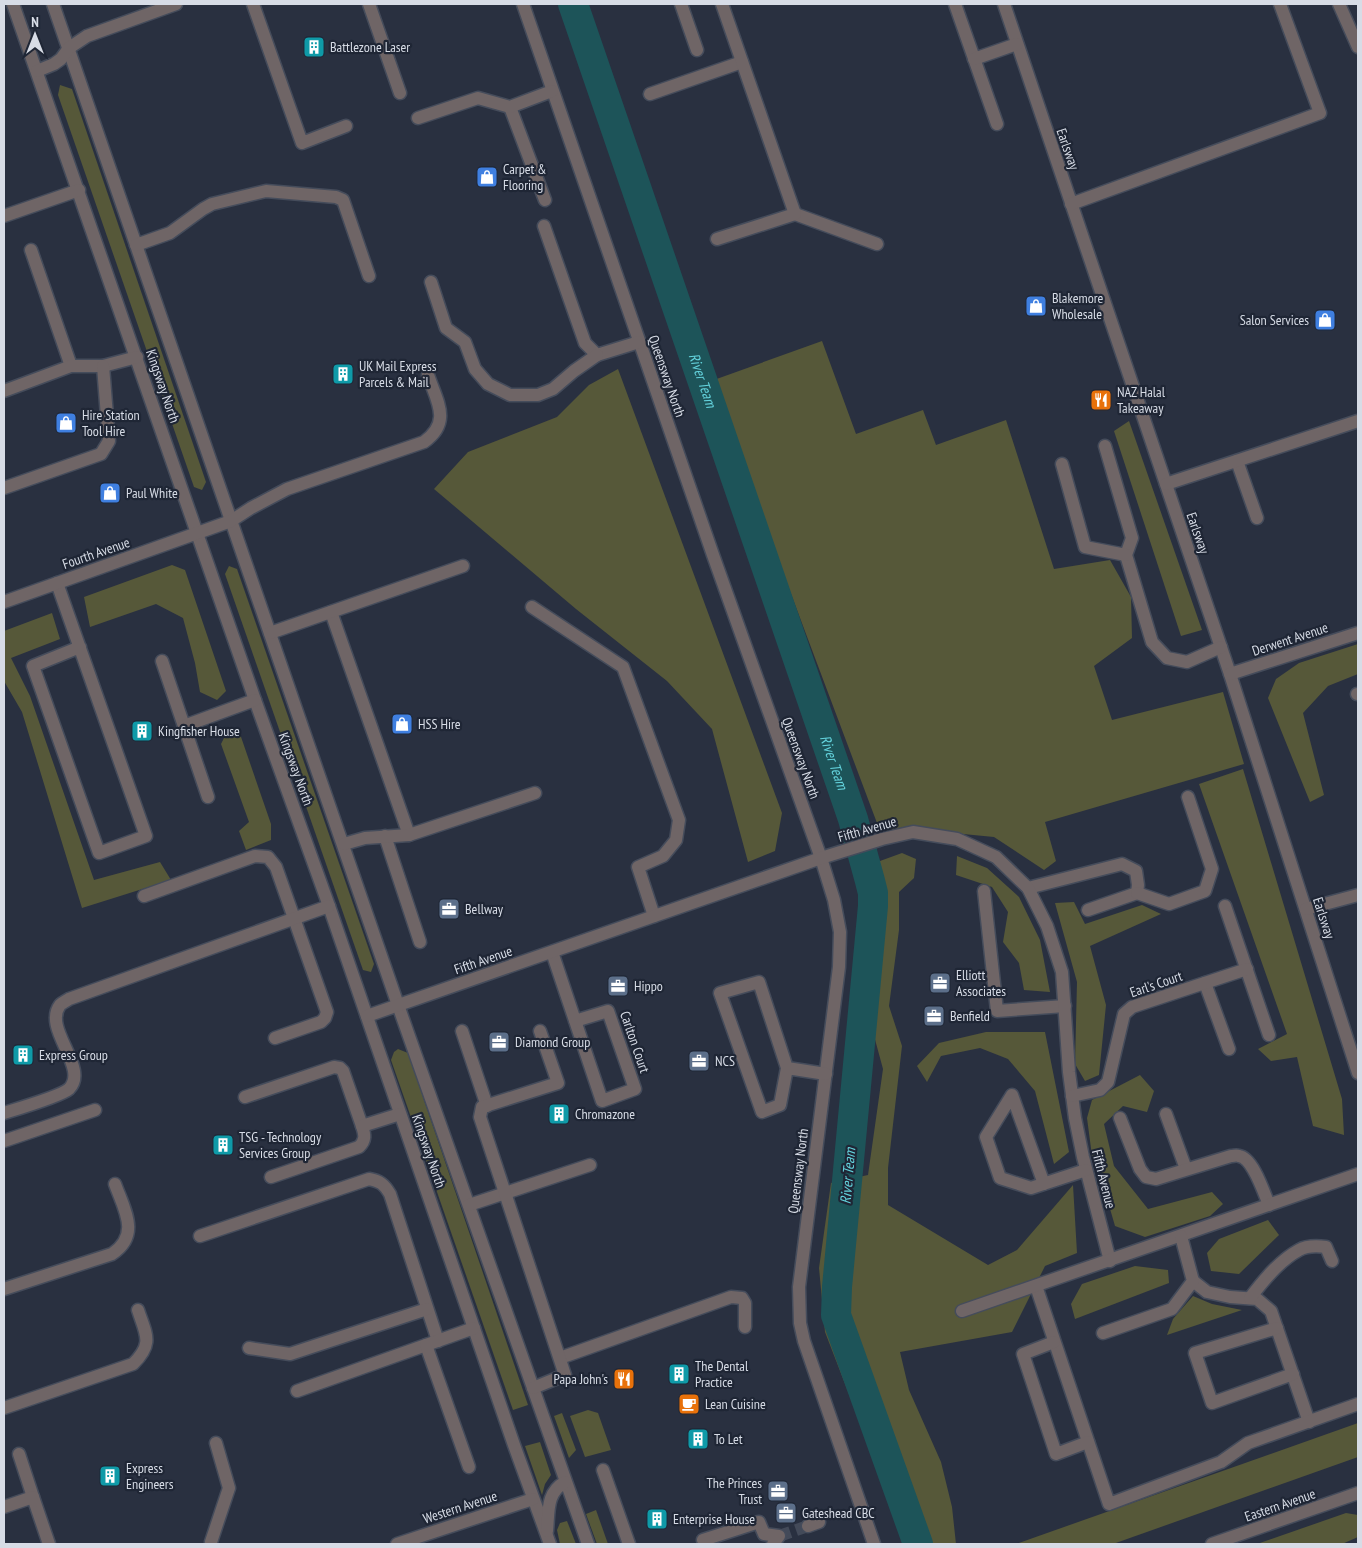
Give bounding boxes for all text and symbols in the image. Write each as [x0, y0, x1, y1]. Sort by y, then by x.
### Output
north arrow [10, 10, 60, 60]
text: N [31, 13, 39, 31]
building icon: Battlezone Laser [302, 35, 326, 59]
place label: Battlezone Laser [330, 38, 410, 56]
street label: Earlsway [1053, 126, 1084, 173]
place label: Carpet & Flooring [503, 160, 547, 194]
shop icon: Carpet & Flooring [475, 165, 499, 189]
place label: Blakemore Wholesale [1052, 289, 1104, 323]
shop icon: Blakemore Wholesale [1024, 294, 1048, 318]
shop icon: Salon Services [1313, 308, 1337, 332]
place label: Salon Services [1240, 311, 1309, 329]
street label: Queensway North [645, 333, 689, 419]
street label: Kingsway North [142, 347, 184, 425]
water label: River Team [685, 350, 721, 411]
place label: UK Mail Express Parcels & Mail [359, 357, 437, 391]
building icon: UK Mail Express Parcels & Mail [331, 362, 355, 386]
place label: NAZ Halal Takeaway [1117, 383, 1166, 417]
restaurant icon: NAZ Halal Takeaway [1089, 388, 1113, 412]
place label: Hire Station Tool Hire [82, 406, 140, 440]
shop icon: Hire Station Tool Hire [54, 411, 78, 435]
shop icon: Paul White [98, 481, 122, 505]
place label: Paul White [126, 484, 178, 502]
street label: Earlsway [1183, 510, 1214, 557]
street label: Fourth Avenue [60, 533, 132, 573]
street label: Derwent Avenue [1250, 618, 1330, 660]
shop icon: HSS Hire [390, 712, 414, 736]
place label: HSS Hire [418, 715, 461, 733]
street label: Queensway North [778, 715, 824, 801]
building icon: Kingfisher House [130, 719, 154, 743]
place label: Kingfisher House [158, 722, 240, 740]
street label: Kingsway North [274, 730, 318, 808]
water label: River Team [816, 732, 853, 793]
street label: Fifth Avenue [836, 812, 899, 846]
street label: Earlsway [1309, 895, 1339, 942]
office icon: Bellway [437, 897, 461, 921]
place label: Bellway [465, 900, 504, 918]
street label: Fifth Avenue [452, 942, 515, 978]
place label: Elliott Associates [956, 966, 1006, 1000]
street label: Earl's Court [1127, 967, 1185, 1001]
office icon: Elliott Associates [928, 971, 952, 995]
office icon: Hippo [606, 974, 630, 998]
place label: Hippo [634, 977, 663, 995]
office icon: Benfield [922, 1004, 946, 1028]
place label: Benfield [950, 1007, 990, 1025]
street label: Carlton Court [616, 1009, 654, 1075]
office icon: Diamond Group [487, 1030, 511, 1054]
place label: Diamond Group [515, 1033, 590, 1051]
building icon: Express Group [11, 1043, 35, 1067]
place label: Express Group [39, 1046, 108, 1064]
office icon: NCS [687, 1049, 711, 1073]
place label: NCS [715, 1052, 735, 1070]
building icon: Chromazone [547, 1102, 571, 1126]
place label: Chromazone [575, 1105, 635, 1123]
street label: Kingsway North [408, 1112, 450, 1190]
street label: Queensway North [784, 1127, 812, 1215]
place label: TSG - Technology Services Group [239, 1128, 322, 1162]
building icon: TSG - Technology Services Group [211, 1133, 235, 1157]
water label: River Team [836, 1146, 860, 1205]
street label: Fifth Avenue [1088, 1148, 1120, 1211]
place label: The Dental Practice [695, 1357, 749, 1391]
building icon: The Dental Practice [667, 1362, 691, 1386]
restaurant icon: Papa John's [612, 1367, 636, 1391]
place label: Papa John's [554, 1370, 608, 1388]
cafe icon: Lean Cuisine [677, 1392, 701, 1416]
place label: Lean Cuisine [705, 1395, 766, 1413]
building icon: To Let [686, 1427, 710, 1451]
place label: To Let [714, 1430, 743, 1448]
place label: Express Engineers [126, 1459, 174, 1493]
building icon: Express Engineers [98, 1464, 122, 1488]
place label: The Princes Trust [707, 1474, 762, 1508]
office icon: The Princes Trust [766, 1479, 790, 1503]
street label: Eastern Avenue [1242, 1484, 1318, 1526]
street label: Western Avenue [421, 1486, 500, 1527]
office icon: Gateshead CBC [774, 1501, 798, 1525]
place label: Gateshead CBC [802, 1504, 875, 1522]
building icon: Enterprise House [645, 1507, 669, 1531]
place label: Enterprise House [673, 1510, 755, 1528]

